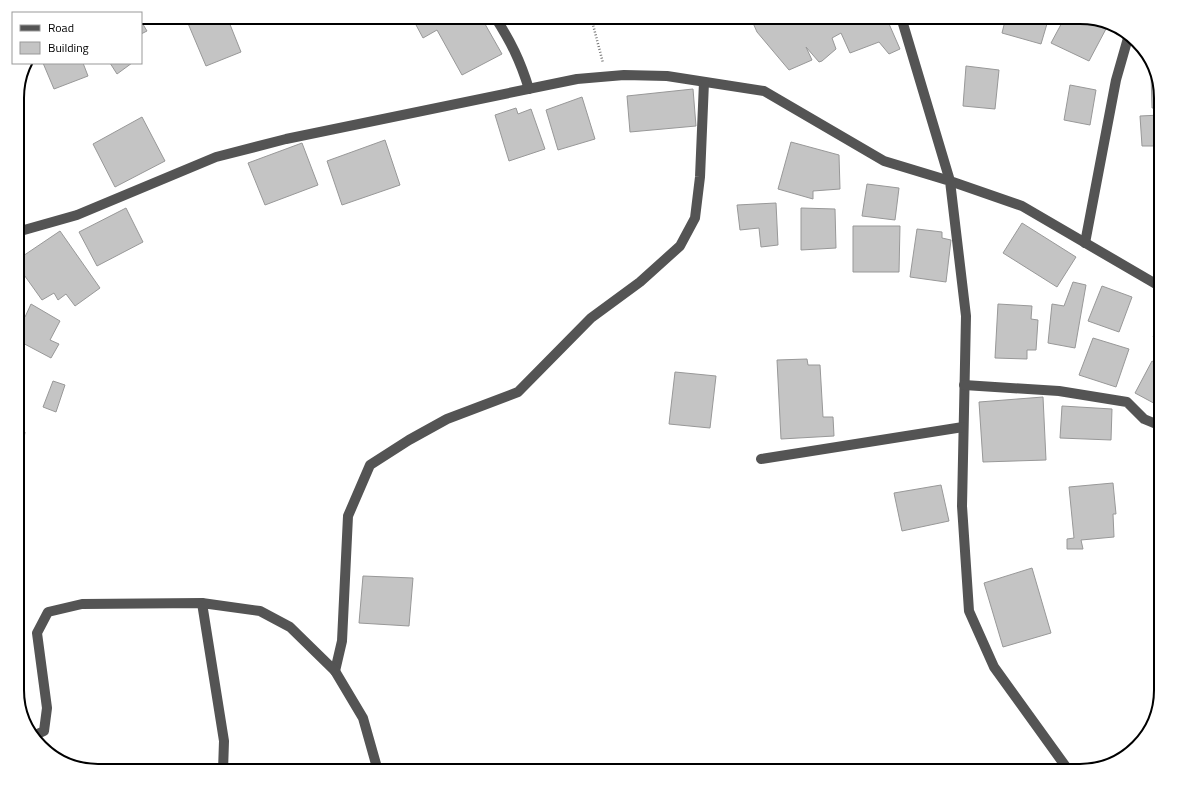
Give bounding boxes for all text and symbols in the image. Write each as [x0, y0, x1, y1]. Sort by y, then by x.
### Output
legend [12, 12, 142, 64]
text: Road [48, 18, 74, 37]
text: Building [48, 38, 89, 57]

